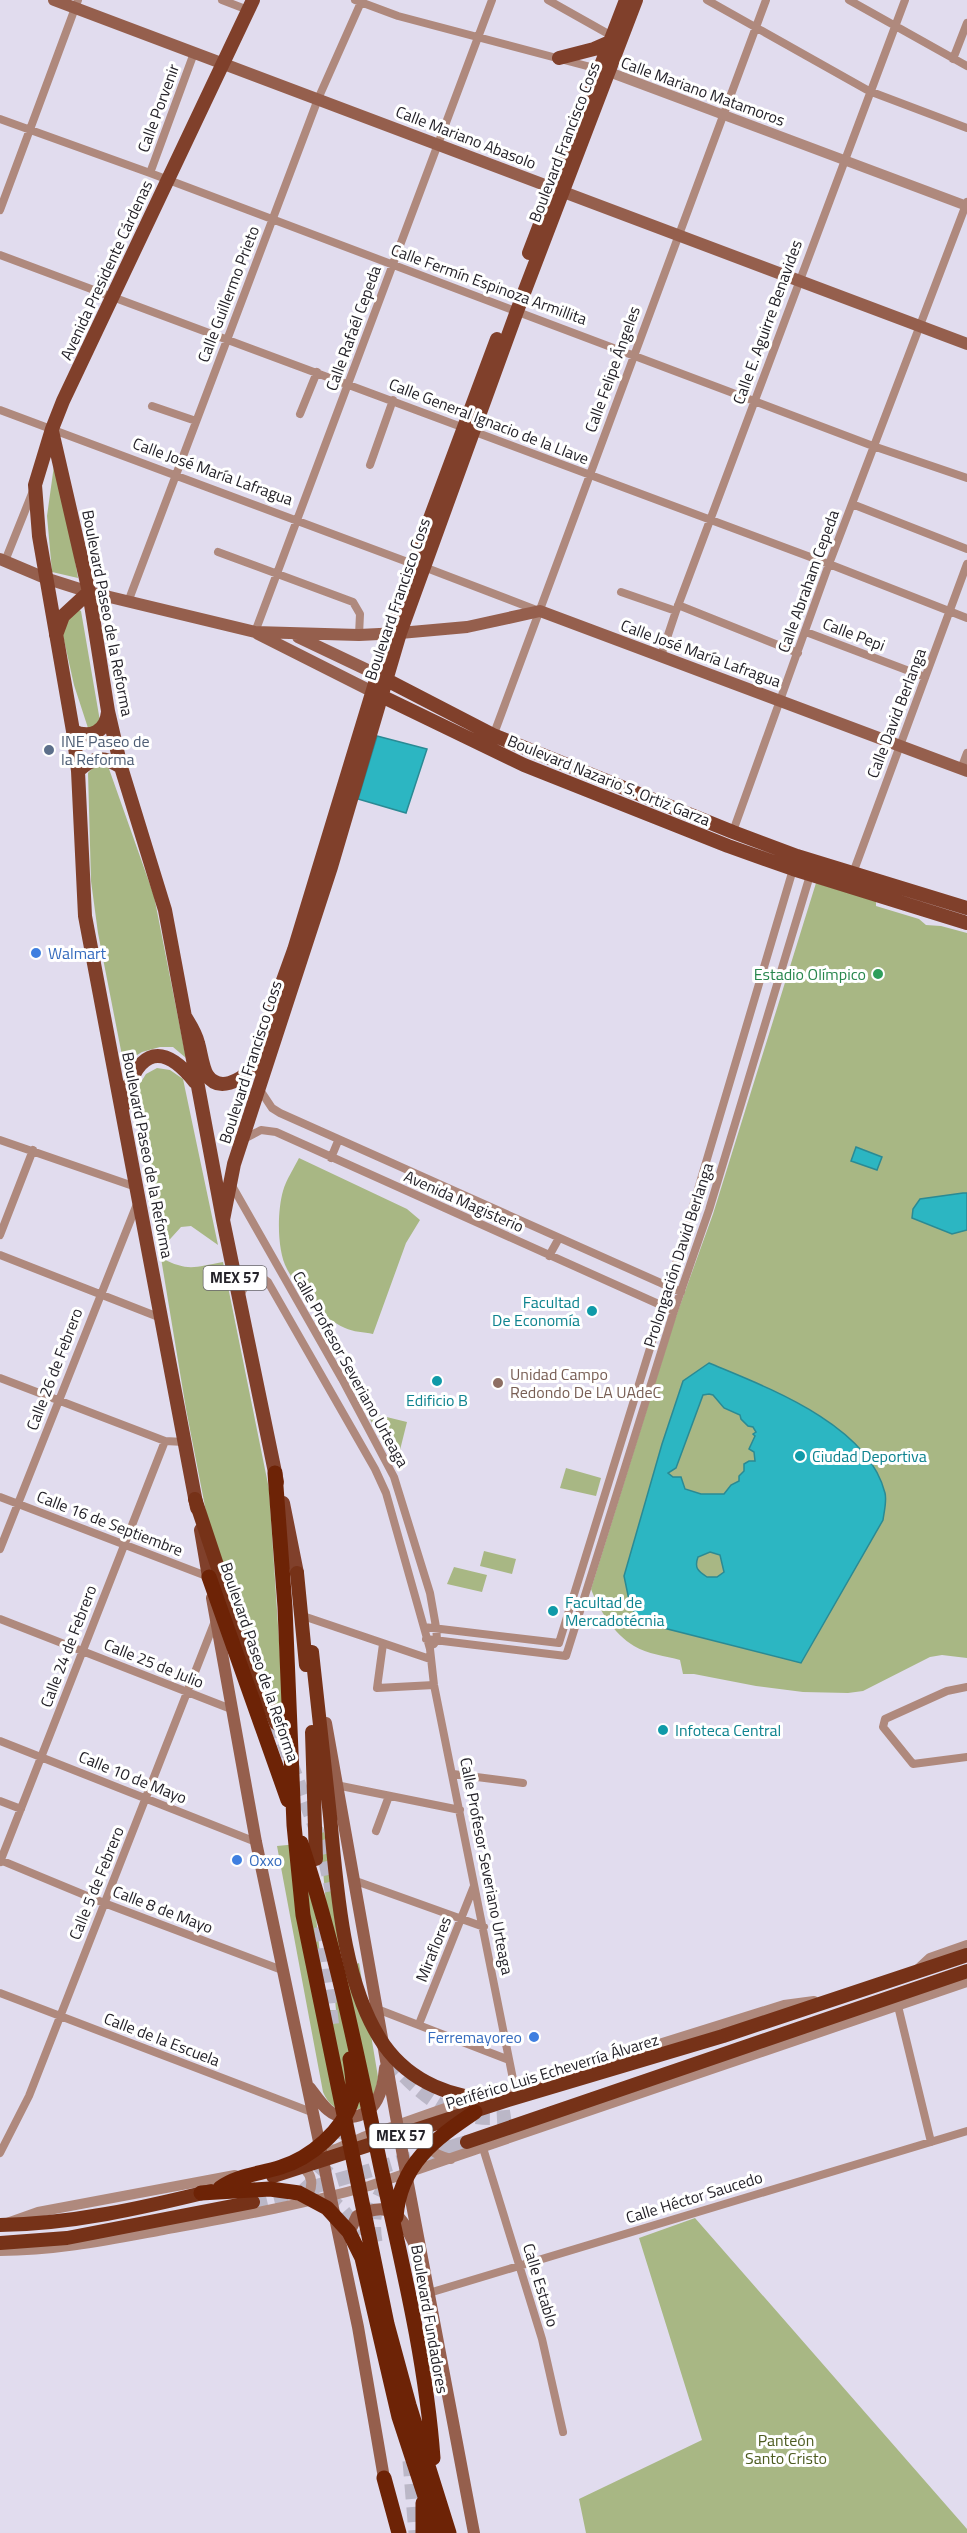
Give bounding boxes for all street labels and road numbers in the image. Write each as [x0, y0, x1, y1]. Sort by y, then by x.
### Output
street label: Calle Mariano Matamoros [618, 50, 788, 132]
street label: Boulevard Francisco Coss [522, 58, 606, 226]
street label: Calle Porvenir [131, 60, 185, 156]
street label: Calle Mariano Abasolo [392, 99, 540, 175]
street label: Avenida Presidente Cárdenas [54, 176, 158, 364]
street label: Calle Guillermo Prieto [191, 222, 265, 366]
street label: Calle E. Aguirre Benavides [726, 236, 808, 408]
street label: Calle Fermín Espinoza Armillita [388, 237, 590, 331]
street label: Calle Rafaél Cepeda [319, 262, 387, 394]
street label: Calle Felipe Ángeles [578, 302, 646, 436]
street label: Calle General Ignacio de la Llave [386, 372, 592, 470]
street label: Calle José María Lafragua [129, 431, 297, 511]
street label: Calle Abraham Cepeda [771, 506, 845, 656]
street label: Boulevard Paseo de la Reforma [76, 508, 140, 718]
street label: Boulevard Francisco Coss [358, 515, 436, 683]
street label: Calle Pepi [819, 611, 889, 657]
street label: Calle José María Lafragua [617, 613, 785, 693]
street label: Calle David Berlanga [860, 645, 932, 781]
street label: Boulevard Nazario S. Ortiz Garza [504, 728, 714, 832]
street label: Boulevard Francisco Coss [212, 977, 288, 1147]
street label: Boulevard Paseo de la Reforma [116, 1050, 180, 1260]
street label: Prolongación David Berlanga [637, 1160, 719, 1350]
street label: Avenida Magisterio [400, 1164, 528, 1238]
road number: MEX 57 [204, 1266, 266, 1290]
street label: Calle Profesor Severiano Urteaga [287, 1267, 415, 1471]
street label: Calle 26 de Febrero [20, 1304, 88, 1434]
street label: Calle 16 de Septiembre [33, 1484, 187, 1562]
street label: Boulevard Paseo de la Reforma [214, 1559, 306, 1765]
street label: Calle 24 de Febrero [34, 1581, 102, 1711]
street label: Calle 25 de Julio [100, 1632, 208, 1694]
street label: Calle 10 de Mayo [75, 1744, 191, 1810]
street label: Calle Profesor Severiano Urteaga [454, 1755, 520, 1977]
street label: Calle 5 de Febrero [62, 1823, 130, 1943]
street label: Calle 8 de Mayo [109, 1879, 217, 1939]
street label: Miraflores [409, 1913, 457, 1985]
street label: Calle de la Escuela [100, 2006, 224, 2072]
street label: Periférico Luis Echeverría Álvarez [442, 2027, 662, 2115]
road number: MEX 57 [370, 2124, 432, 2148]
street label: Calle Héctor Saucedo [623, 2165, 765, 2229]
street label: Calle Establo [517, 2240, 565, 2330]
street label: Boulevard Fundadores [405, 2243, 455, 2395]

